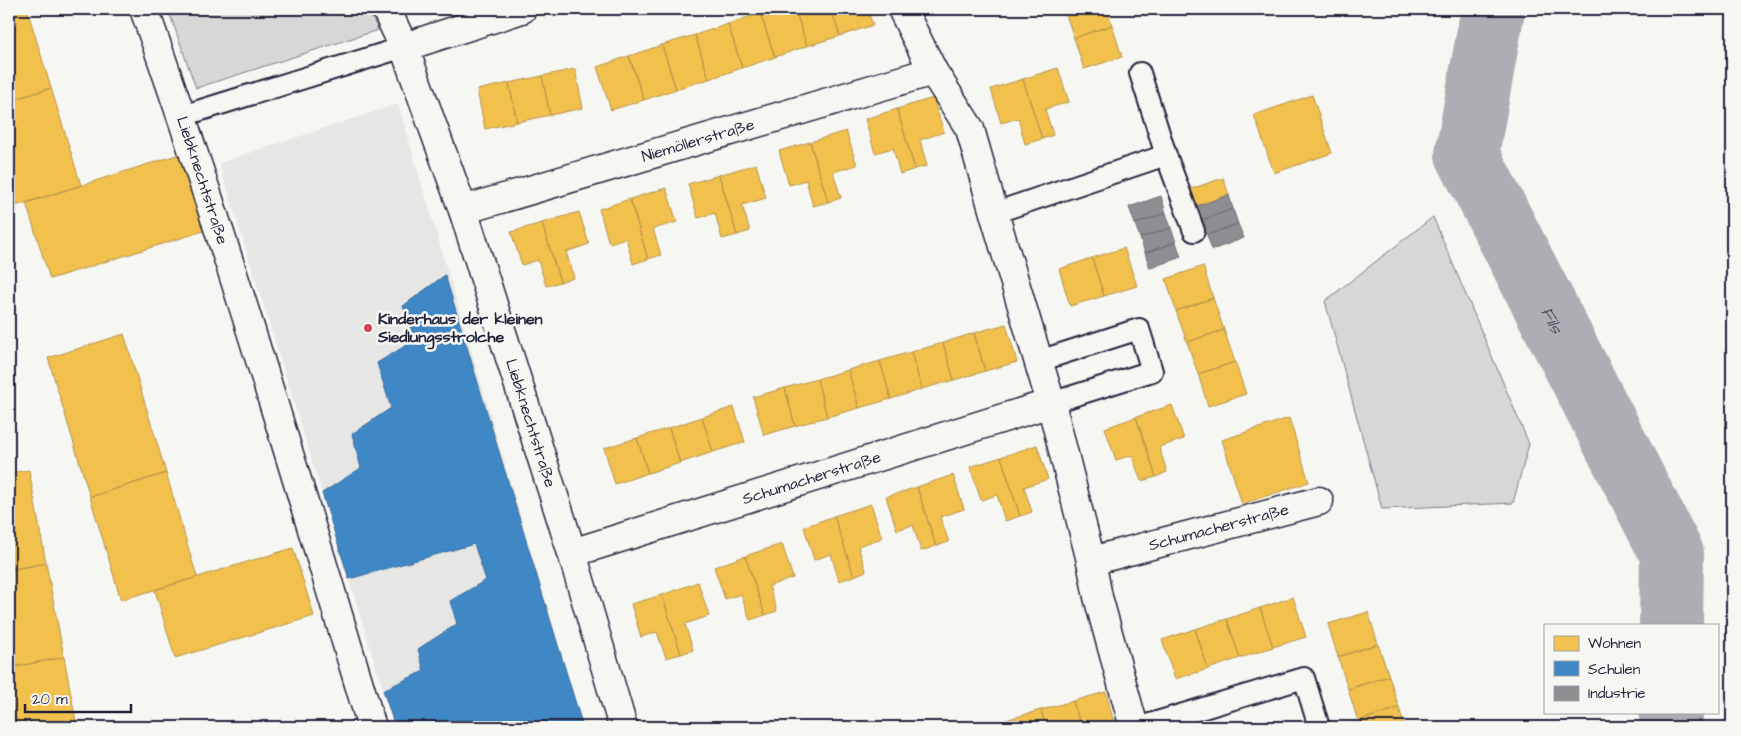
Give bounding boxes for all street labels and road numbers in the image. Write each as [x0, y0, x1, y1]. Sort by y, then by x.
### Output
street label: Liebknechtstraße [171, 113, 234, 247]
street label: Niemöllerstraße [639, 113, 757, 168]
street label: Liebknechtstraße [500, 356, 562, 490]
street label: Schumacherstraße [739, 446, 884, 510]
street label: Schumacherstraße [1146, 498, 1291, 556]

